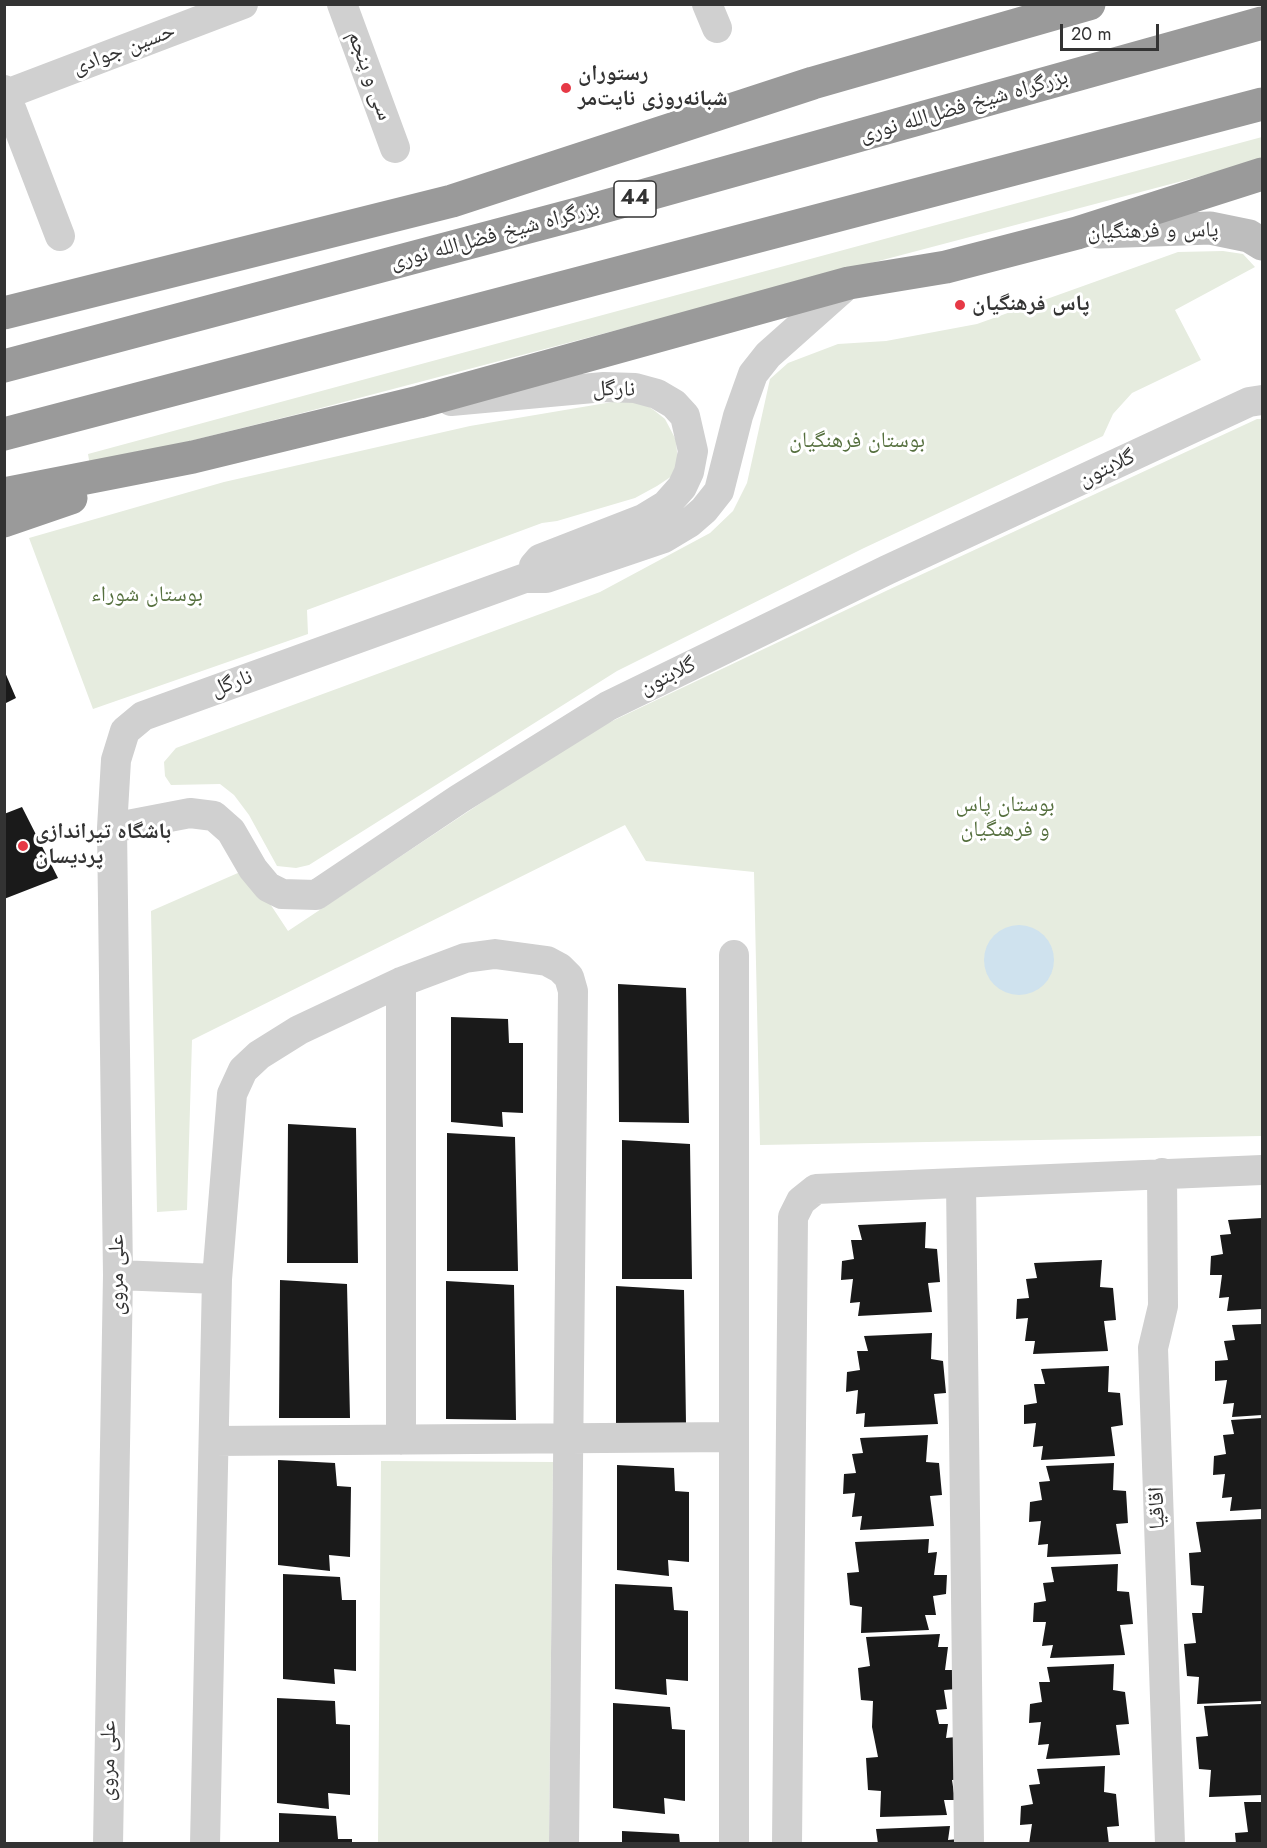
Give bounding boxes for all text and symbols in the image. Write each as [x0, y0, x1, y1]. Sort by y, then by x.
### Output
scale bar [1063, 12, 1162, 50]
street label: حسین جوادی [69, 18, 179, 82]
text: 20 m [1071, 21, 1111, 47]
street label: سی و پنجم [341, 28, 397, 124]
place label: رستوران شبانه‌روزی نایت‌مر [578, 62, 728, 113]
street label: بزرگراه شیخ فضل‌الله نوری [857, 65, 1071, 149]
marker: رستوران شبانه‌روزی نایت‌مر [559, 81, 573, 95]
road number: 44 [614, 181, 656, 217]
street label: بزرگراه شیخ فضل‌الله نوری [387, 195, 603, 277]
street label: پاس و فرهنگیان [1087, 218, 1219, 246]
place label: پاس فرهنگیان [972, 292, 1090, 318]
marker: پاس فرهنگیان [953, 298, 967, 312]
street label: نارگل [593, 376, 635, 404]
park label: بوستان فرهنگیان [789, 429, 925, 455]
street label: گلابتون [1074, 444, 1140, 494]
park label: بوستان شوراء [91, 583, 203, 609]
street label: گلابتون [635, 652, 701, 702]
street label: نارگل [208, 664, 256, 704]
park label: بوستان پاس و فرهنگیان [955, 793, 1055, 844]
place label: باشگاه تیراندازی پردیسان [35, 820, 171, 872]
marker: باشگاه تیراندازی پردیسان [16, 839, 30, 853]
street label: علی مروی [105, 1234, 131, 1316]
street label: اقاقیا [1144, 1486, 1172, 1530]
street label: علی مروی [95, 1720, 123, 1802]

